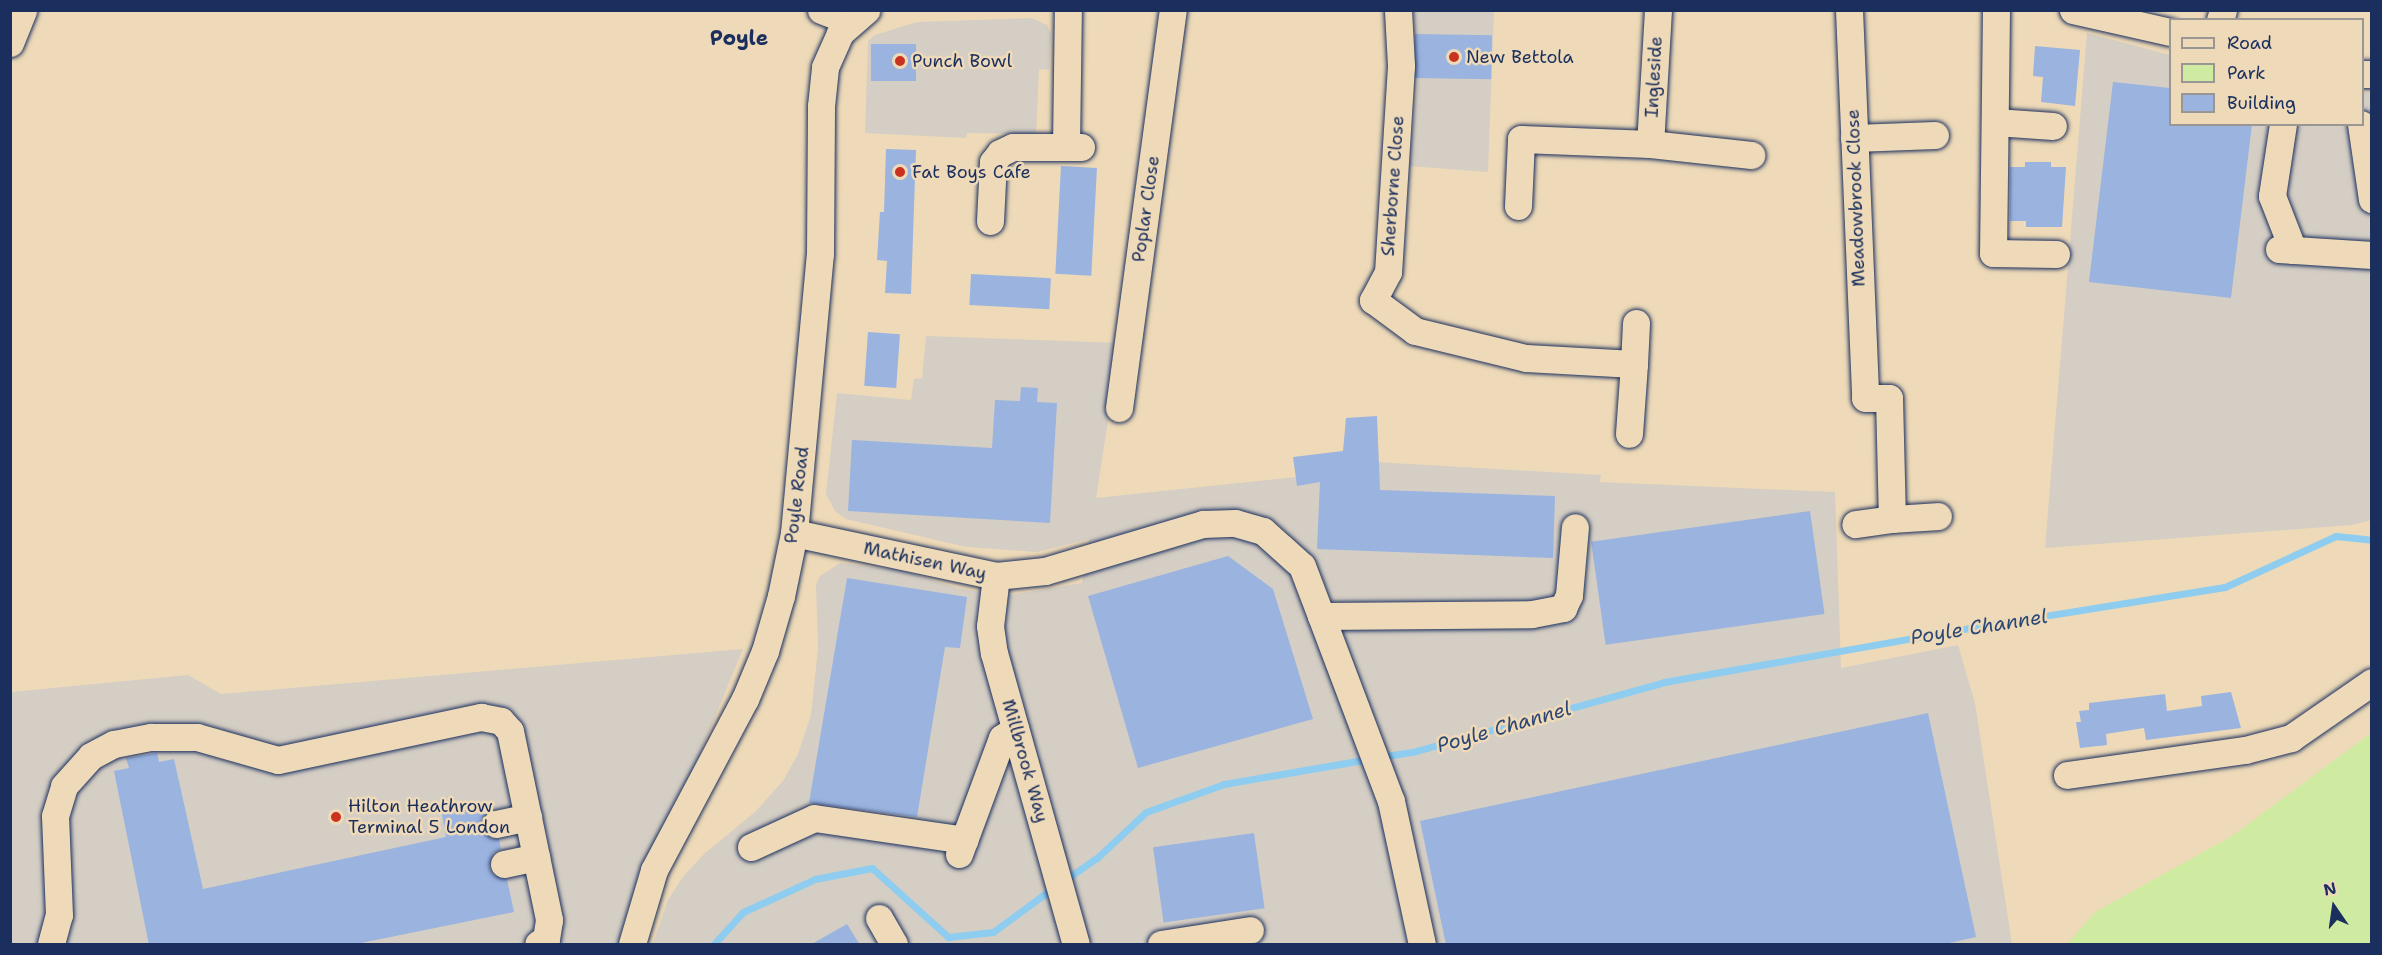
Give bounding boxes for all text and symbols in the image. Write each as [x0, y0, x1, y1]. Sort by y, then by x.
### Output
legend [2169, 18, 2364, 126]
district label: Poyle [710, 25, 768, 51]
text: Road [2227, 31, 2272, 55]
street label: Ingleside [1641, 36, 1667, 118]
place label: New Bettola [1466, 46, 1574, 68]
place label: Punch Bowl [912, 50, 1012, 72]
marker: New Bettola [1447, 50, 1461, 64]
marker: Punch Bowl [893, 54, 907, 68]
text: Park [2227, 61, 2266, 85]
text: Building [2227, 91, 2296, 115]
street label: Meadowbrook Close [1842, 109, 1870, 287]
street label: Sherborne Close [1377, 115, 1409, 257]
street label: Poplar Close [1128, 154, 1164, 264]
place label: Fat Boys Cafe [912, 161, 1031, 183]
marker: Fat Boys Cafe [893, 165, 907, 179]
street label: Poyle Road [780, 445, 814, 545]
street label: Mathisen Way [862, 537, 988, 585]
water label: Poyle Channel [1909, 604, 2049, 650]
water label: Poyle Channel [1434, 696, 1574, 758]
street label: Millbrook Way [997, 697, 1053, 825]
place label: Hilton Heathrow Terminal 5 London [348, 796, 510, 838]
marker: Hilton Heathrow Terminal 5 London [329, 810, 343, 824]
north arrow [2304, 877, 2364, 937]
text: N [2321, 877, 2338, 901]

